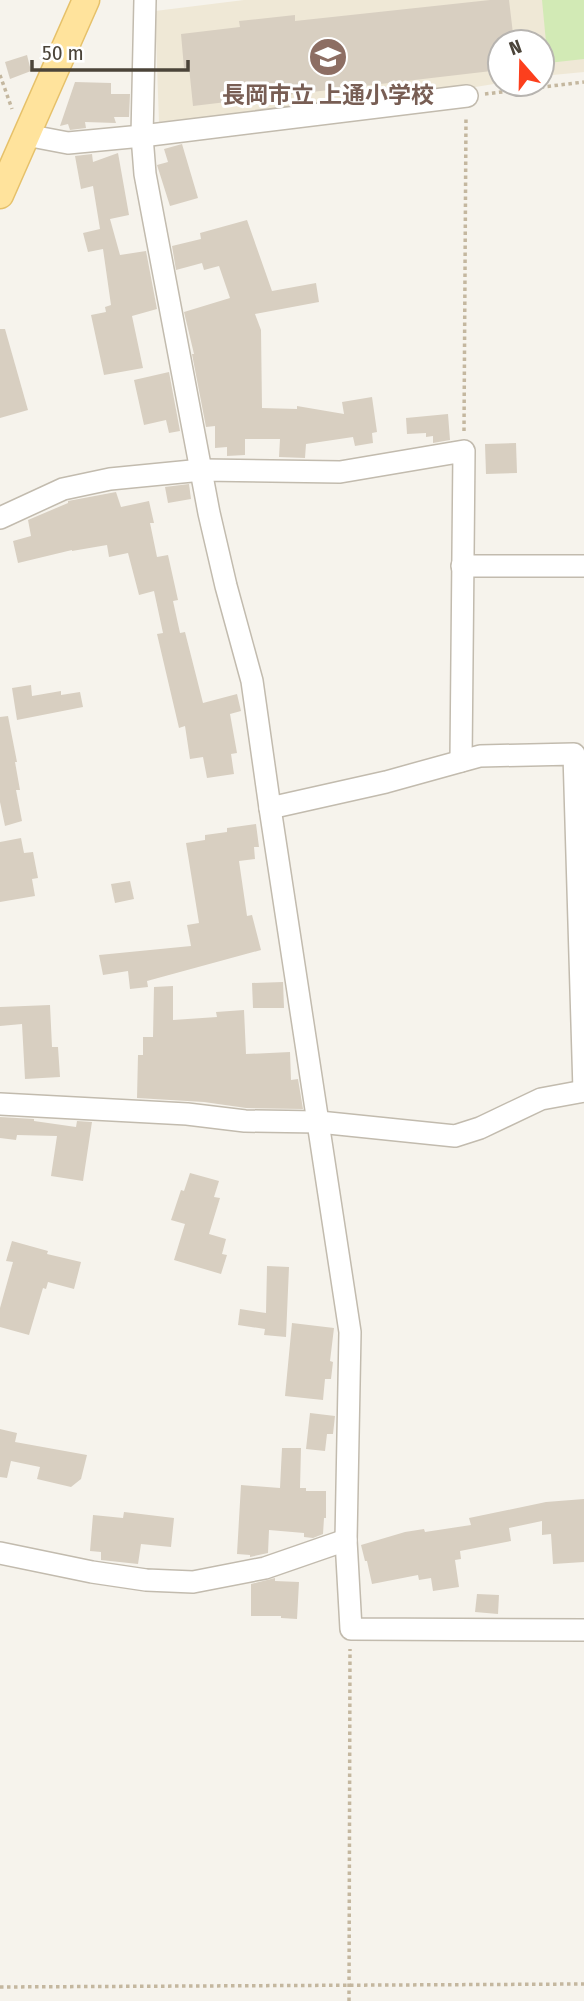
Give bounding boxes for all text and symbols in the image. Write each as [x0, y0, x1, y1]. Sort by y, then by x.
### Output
scale bar [32, 28, 187, 72]
north arrow [486, 28, 556, 98]
text: N [506, 35, 525, 60]
school or university icon: 長岡市立 上通小学校 [307, 36, 349, 78]
text: 50 m [42, 40, 84, 66]
place label: 長岡市立 上通小学校 [222, 81, 434, 109]

